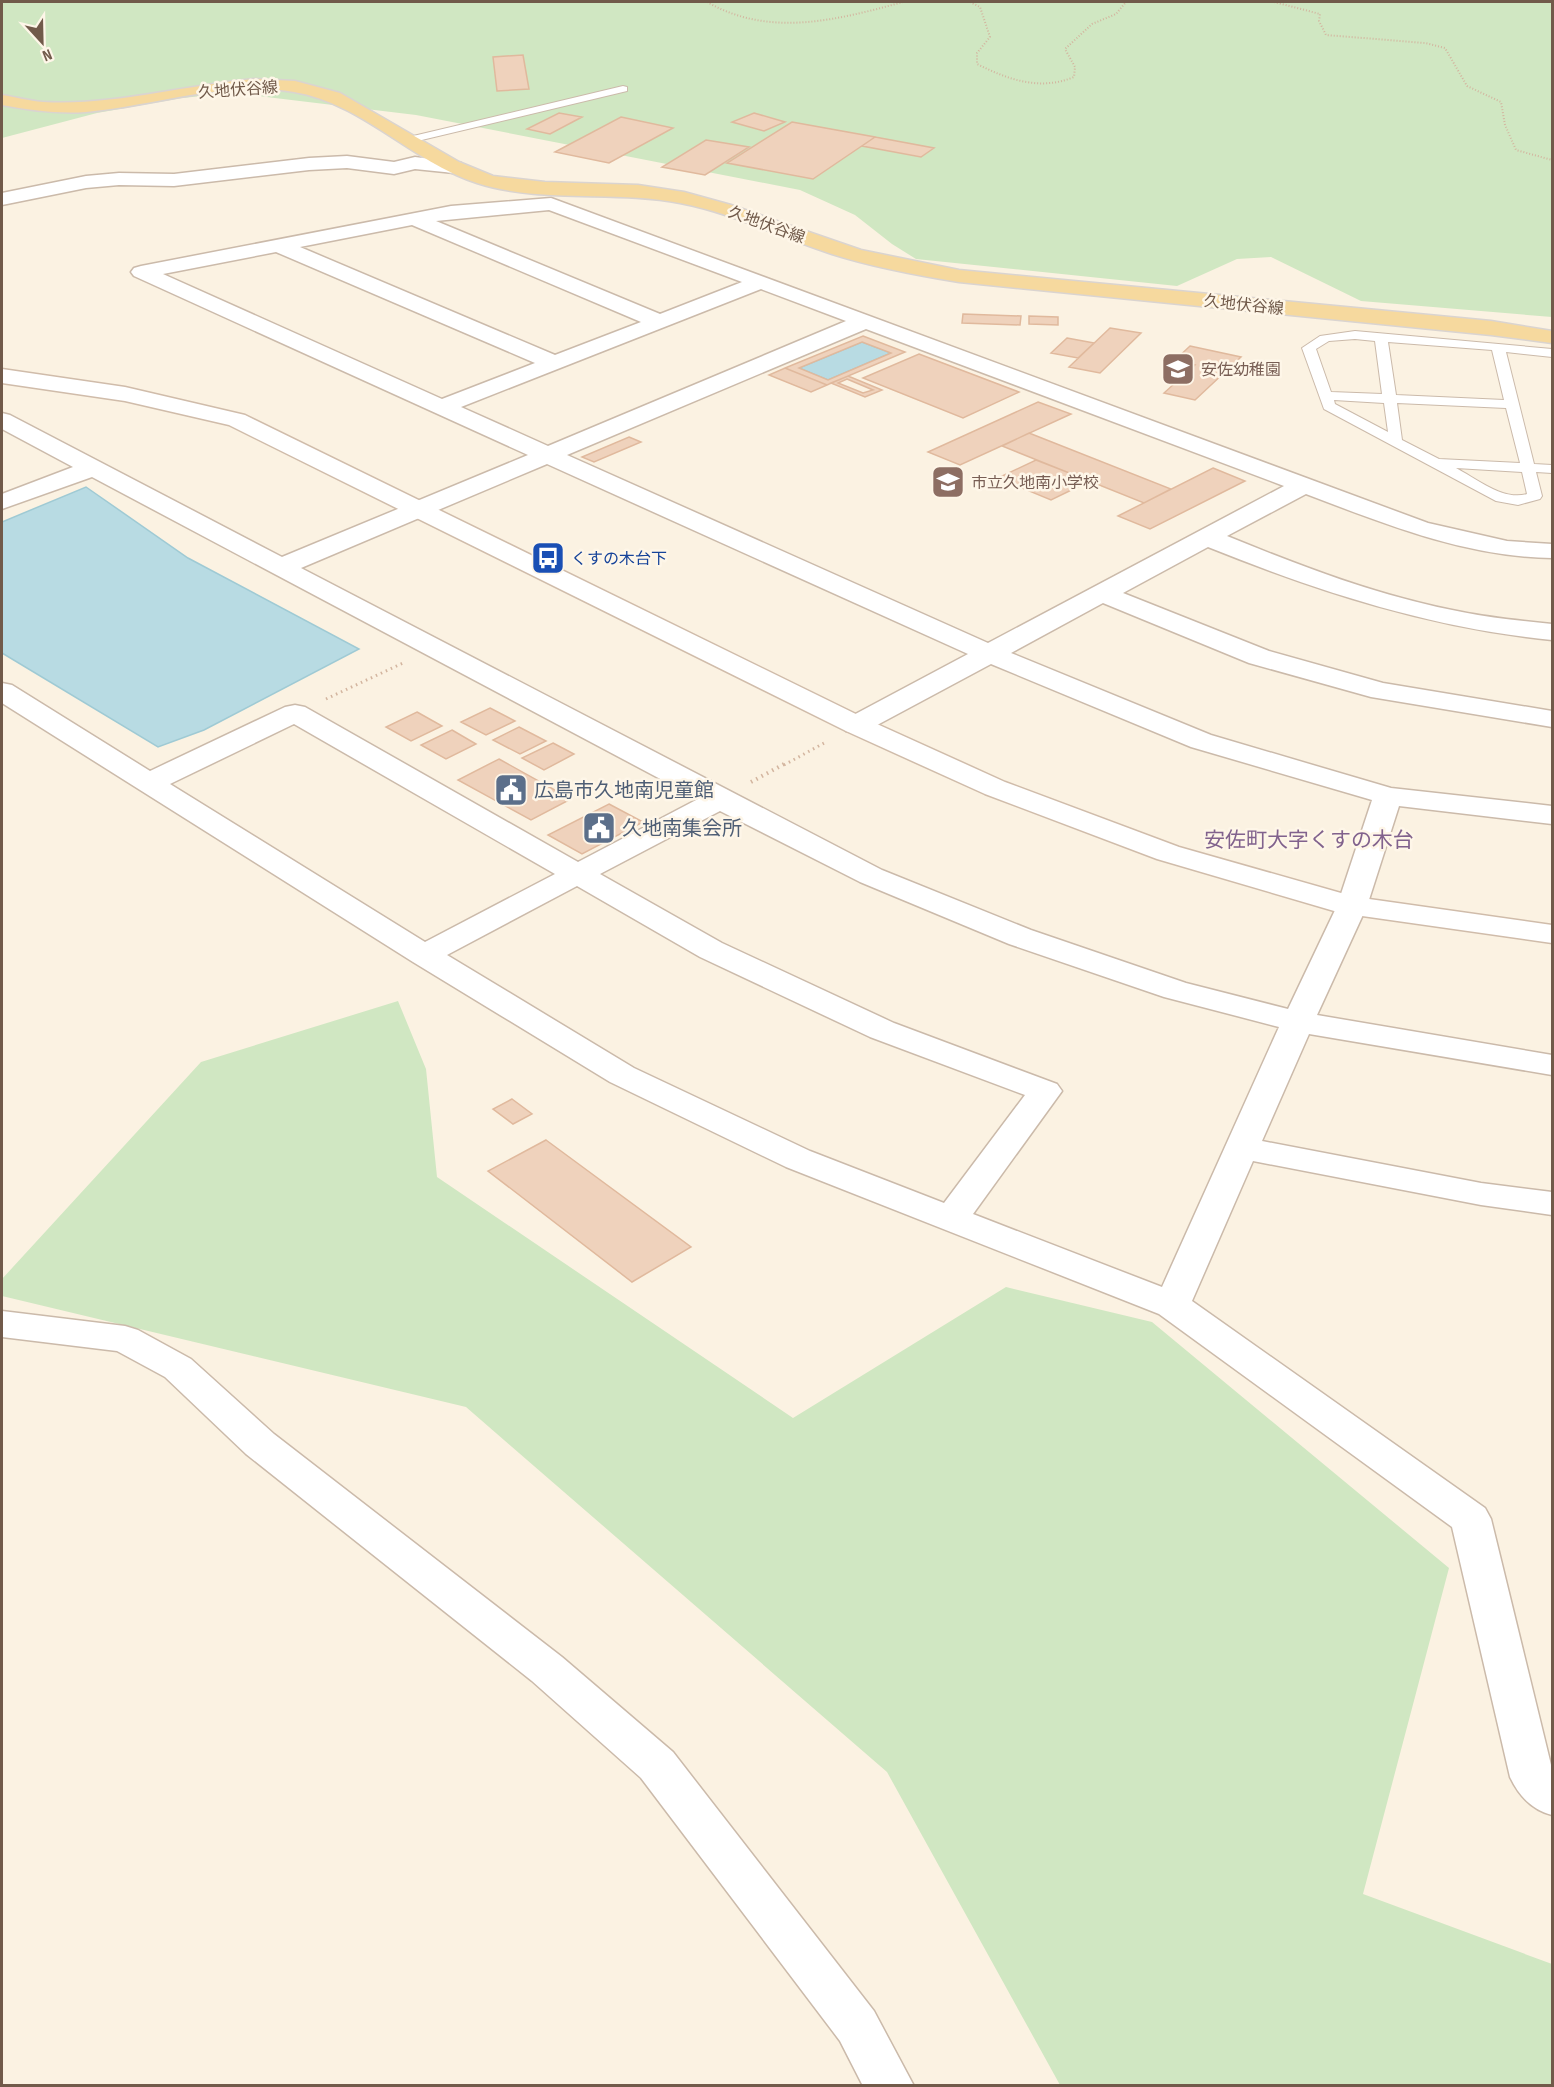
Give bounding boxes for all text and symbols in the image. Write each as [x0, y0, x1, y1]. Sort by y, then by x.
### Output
north arrow [12, 12, 72, 72]
text: N [40, 44, 55, 65]
street label: 久地伏谷線 [198, 78, 279, 103]
street label: 久地伏谷線 [726, 203, 807, 248]
street label: 久地伏谷線 [1203, 292, 1285, 319]
school or university icon: 安佐幼稚園 [1160, 351, 1196, 387]
place label: 安佐幼稚園 [1201, 361, 1281, 380]
school or university icon: 市立久地南小学校 [930, 464, 966, 500]
place label: 市立久地南小学校 [971, 474, 1099, 493]
bus stop icon: くすの木台下 [530, 540, 566, 576]
place label: くすの木台下 [571, 550, 667, 569]
public building icon: 広島市久地南児童館 [493, 772, 529, 808]
place label: 広島市久地南児童館 [534, 779, 714, 803]
public building icon: 久地南集会所 [581, 810, 617, 846]
place label: 久地南集会所 [622, 817, 742, 841]
district label: 安佐町大字くすの木台 [1204, 828, 1414, 853]

